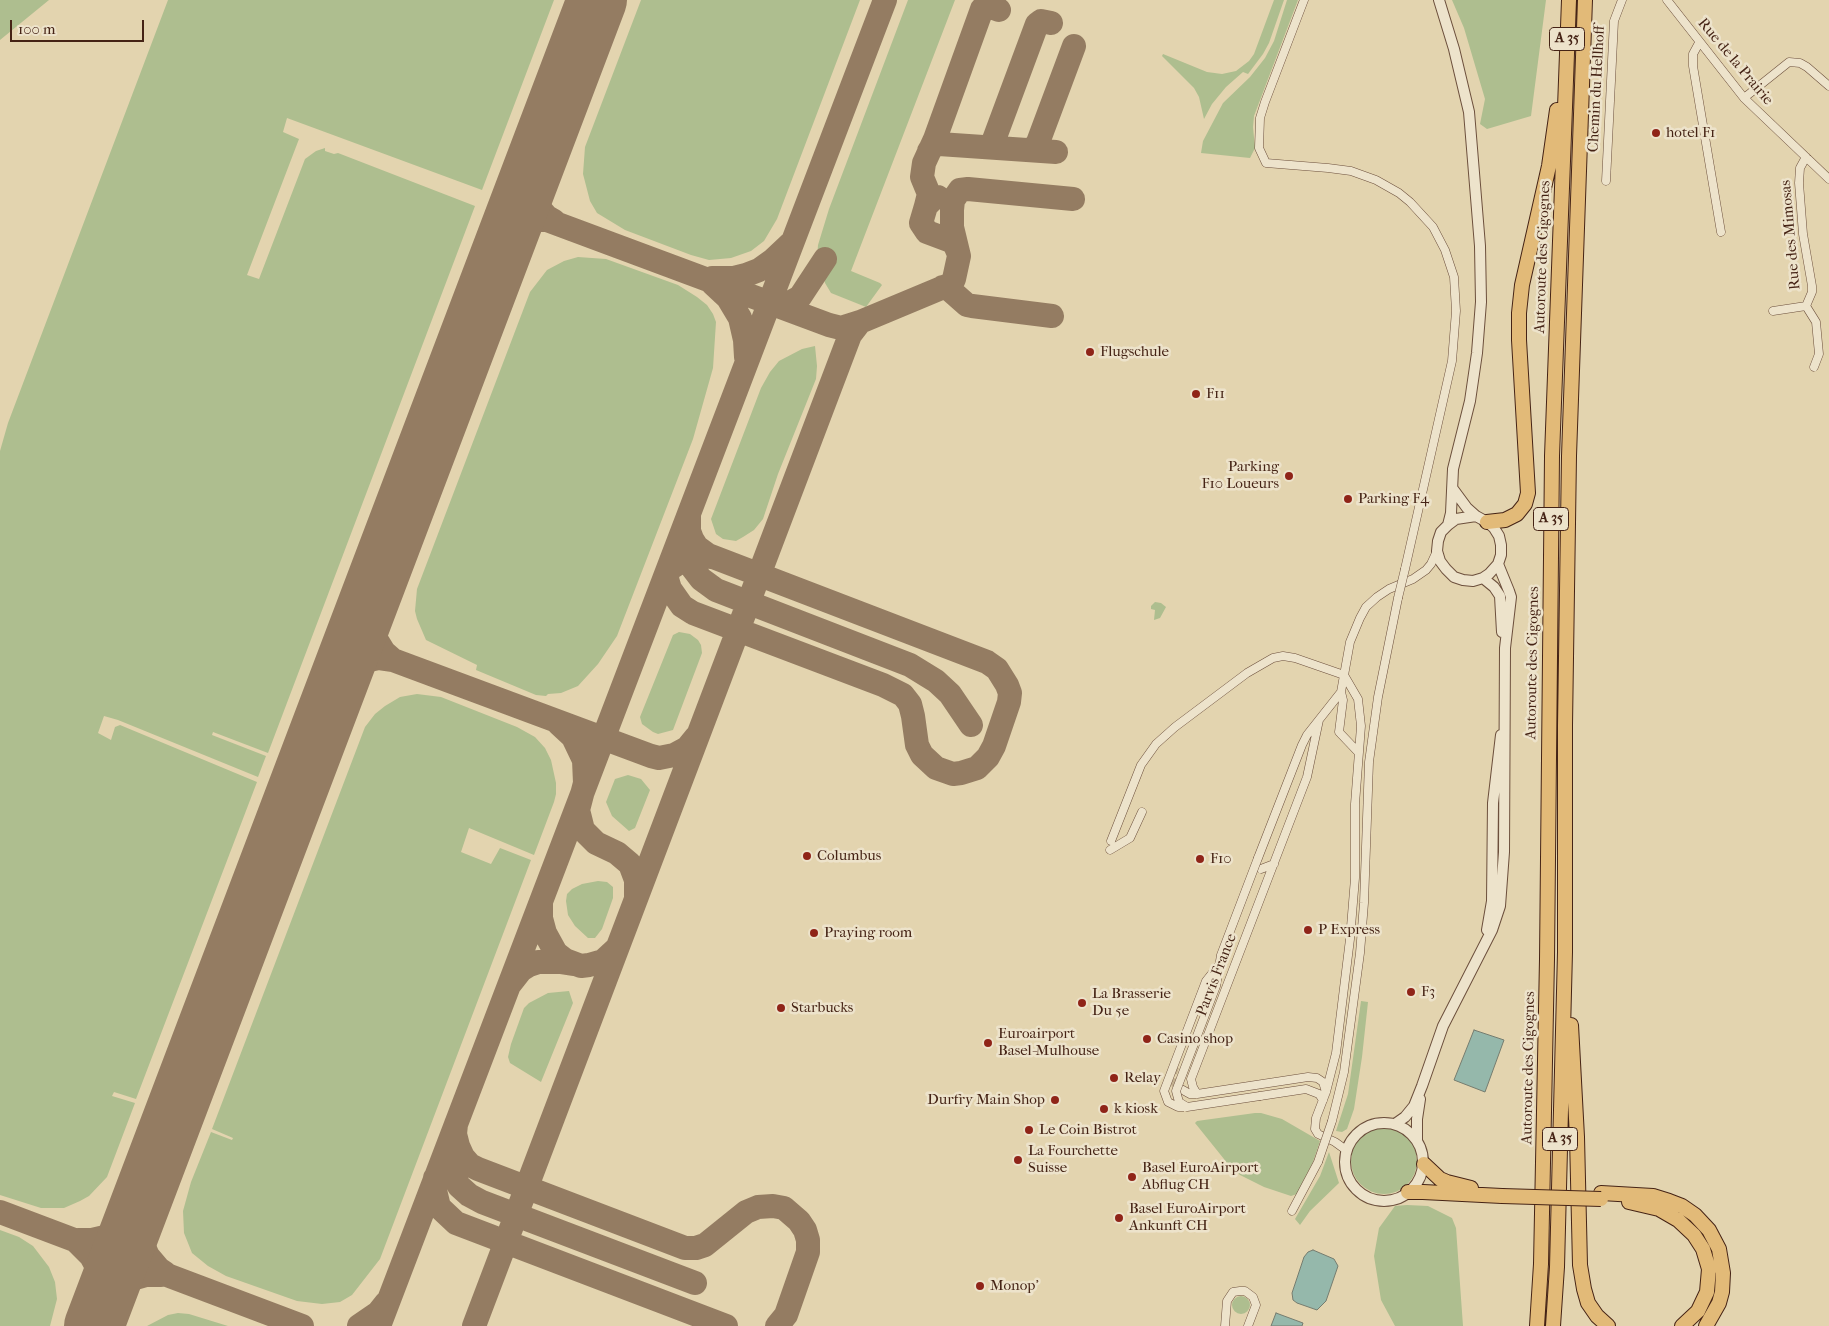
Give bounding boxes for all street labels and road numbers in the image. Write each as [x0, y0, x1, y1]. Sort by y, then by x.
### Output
street label: Rue de la Prairie [1693, 15, 1777, 109]
street label: Chemin du Hellhoff [1585, 25, 1609, 153]
road number: A 35 [1550, 28, 1584, 50]
street label: Rue des Mimosas [1777, 179, 1805, 291]
street label: Autoroute des Cigognes [1531, 180, 1555, 334]
road number: A 35 [1534, 508, 1568, 530]
street label: Autoroute des Cigognes [1523, 586, 1543, 740]
street label: Parvis France [1193, 931, 1241, 1019]
street label: Autoroute des Cigognes [1519, 991, 1539, 1145]
road number: A 35 [1542, 1128, 1578, 1150]

